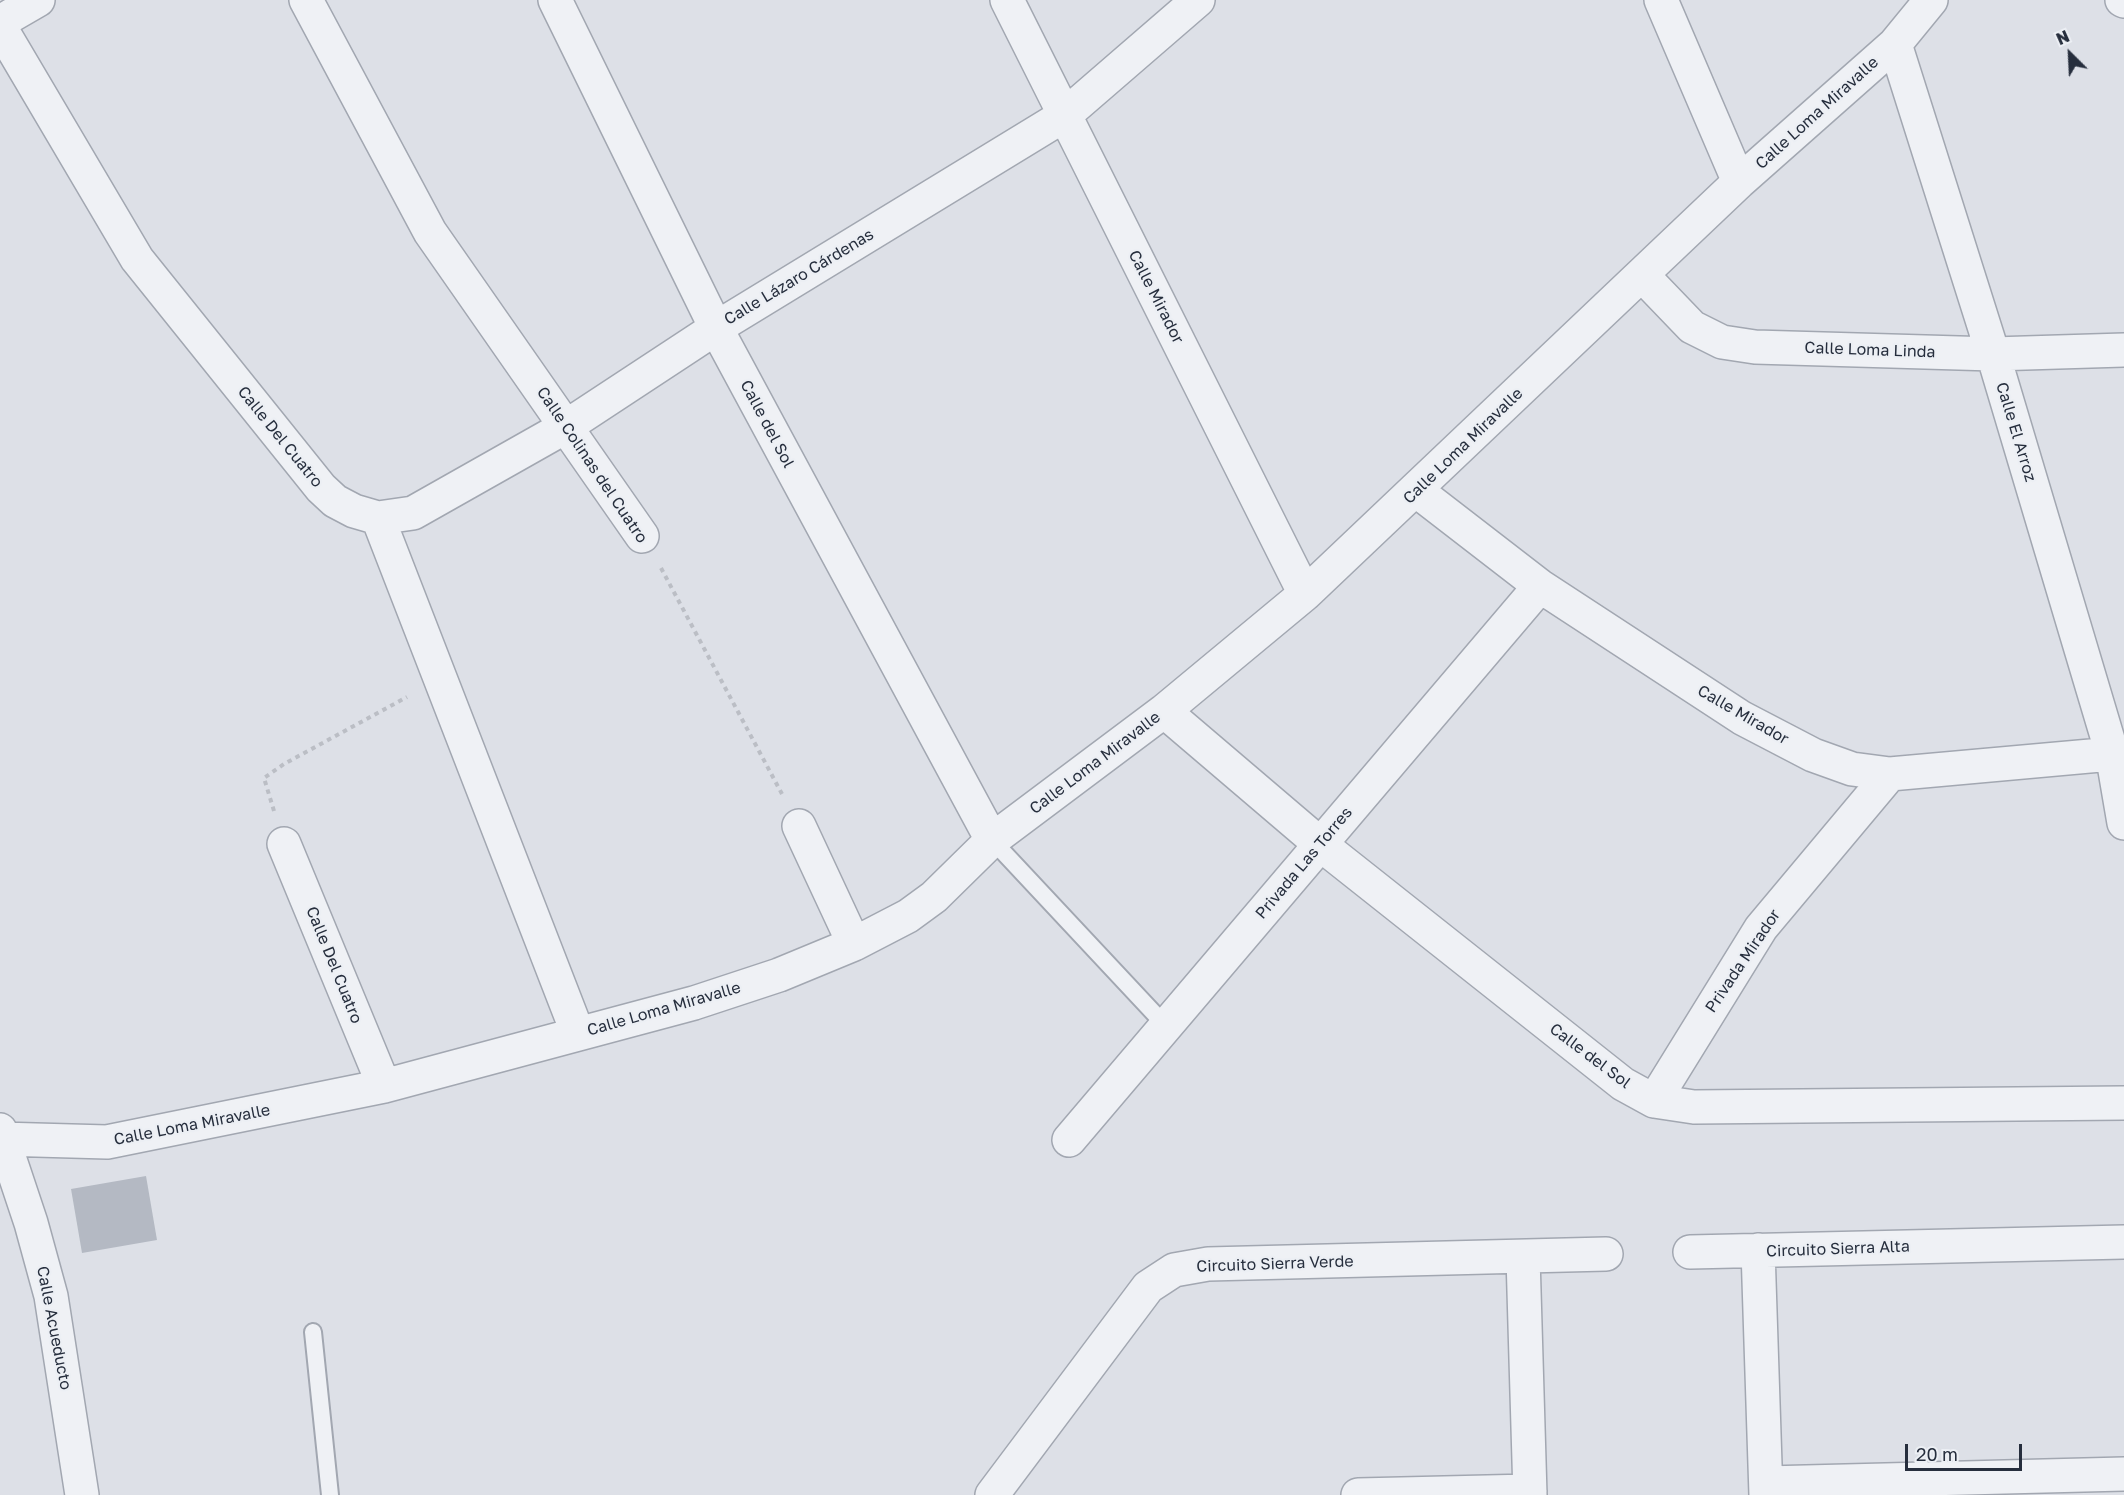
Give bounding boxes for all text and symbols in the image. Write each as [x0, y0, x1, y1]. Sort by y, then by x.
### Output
north arrow [2040, 24, 2100, 84]
text: N [2053, 26, 2072, 49]
street label: Calle Loma Miravalle [1752, 53, 1882, 173]
street label: Calle Lázaro Cárdenas [721, 225, 877, 329]
street label: Calle Mirador [1124, 247, 1188, 347]
street label: Calle Loma Linda [1804, 338, 1936, 362]
street label: Calle del Sol [736, 377, 798, 471]
street label: Calle El Arroz [1992, 380, 2040, 484]
street label: Calle Del Cuatro [233, 383, 327, 491]
street label: Calle Colinas del Cuatro [533, 383, 651, 547]
street label: Calle Loma Miravalle [1399, 384, 1527, 508]
street label: Calle Mirador [1694, 681, 1792, 749]
street label: Calle Loma Miravalle [1026, 708, 1164, 818]
street label: Privada Las Torres [1252, 803, 1356, 923]
street label: Calle Del Cuatro [302, 904, 366, 1026]
street label: Privada Mirador [1701, 906, 1785, 1016]
street label: Calle Loma Miravalle [585, 978, 743, 1040]
street label: Calle del Sol [1546, 1019, 1634, 1093]
street label: Calle Loma Miravalle [112, 1100, 272, 1150]
street label: Circuito Sierra Alta [1766, 1237, 1910, 1261]
street label: Circuito Sierra Verde [1196, 1252, 1354, 1276]
street label: Calle Acueducto [33, 1264, 75, 1392]
scale bar [1908, 1432, 2025, 1470]
text: 20 m [1916, 1443, 1958, 1465]

